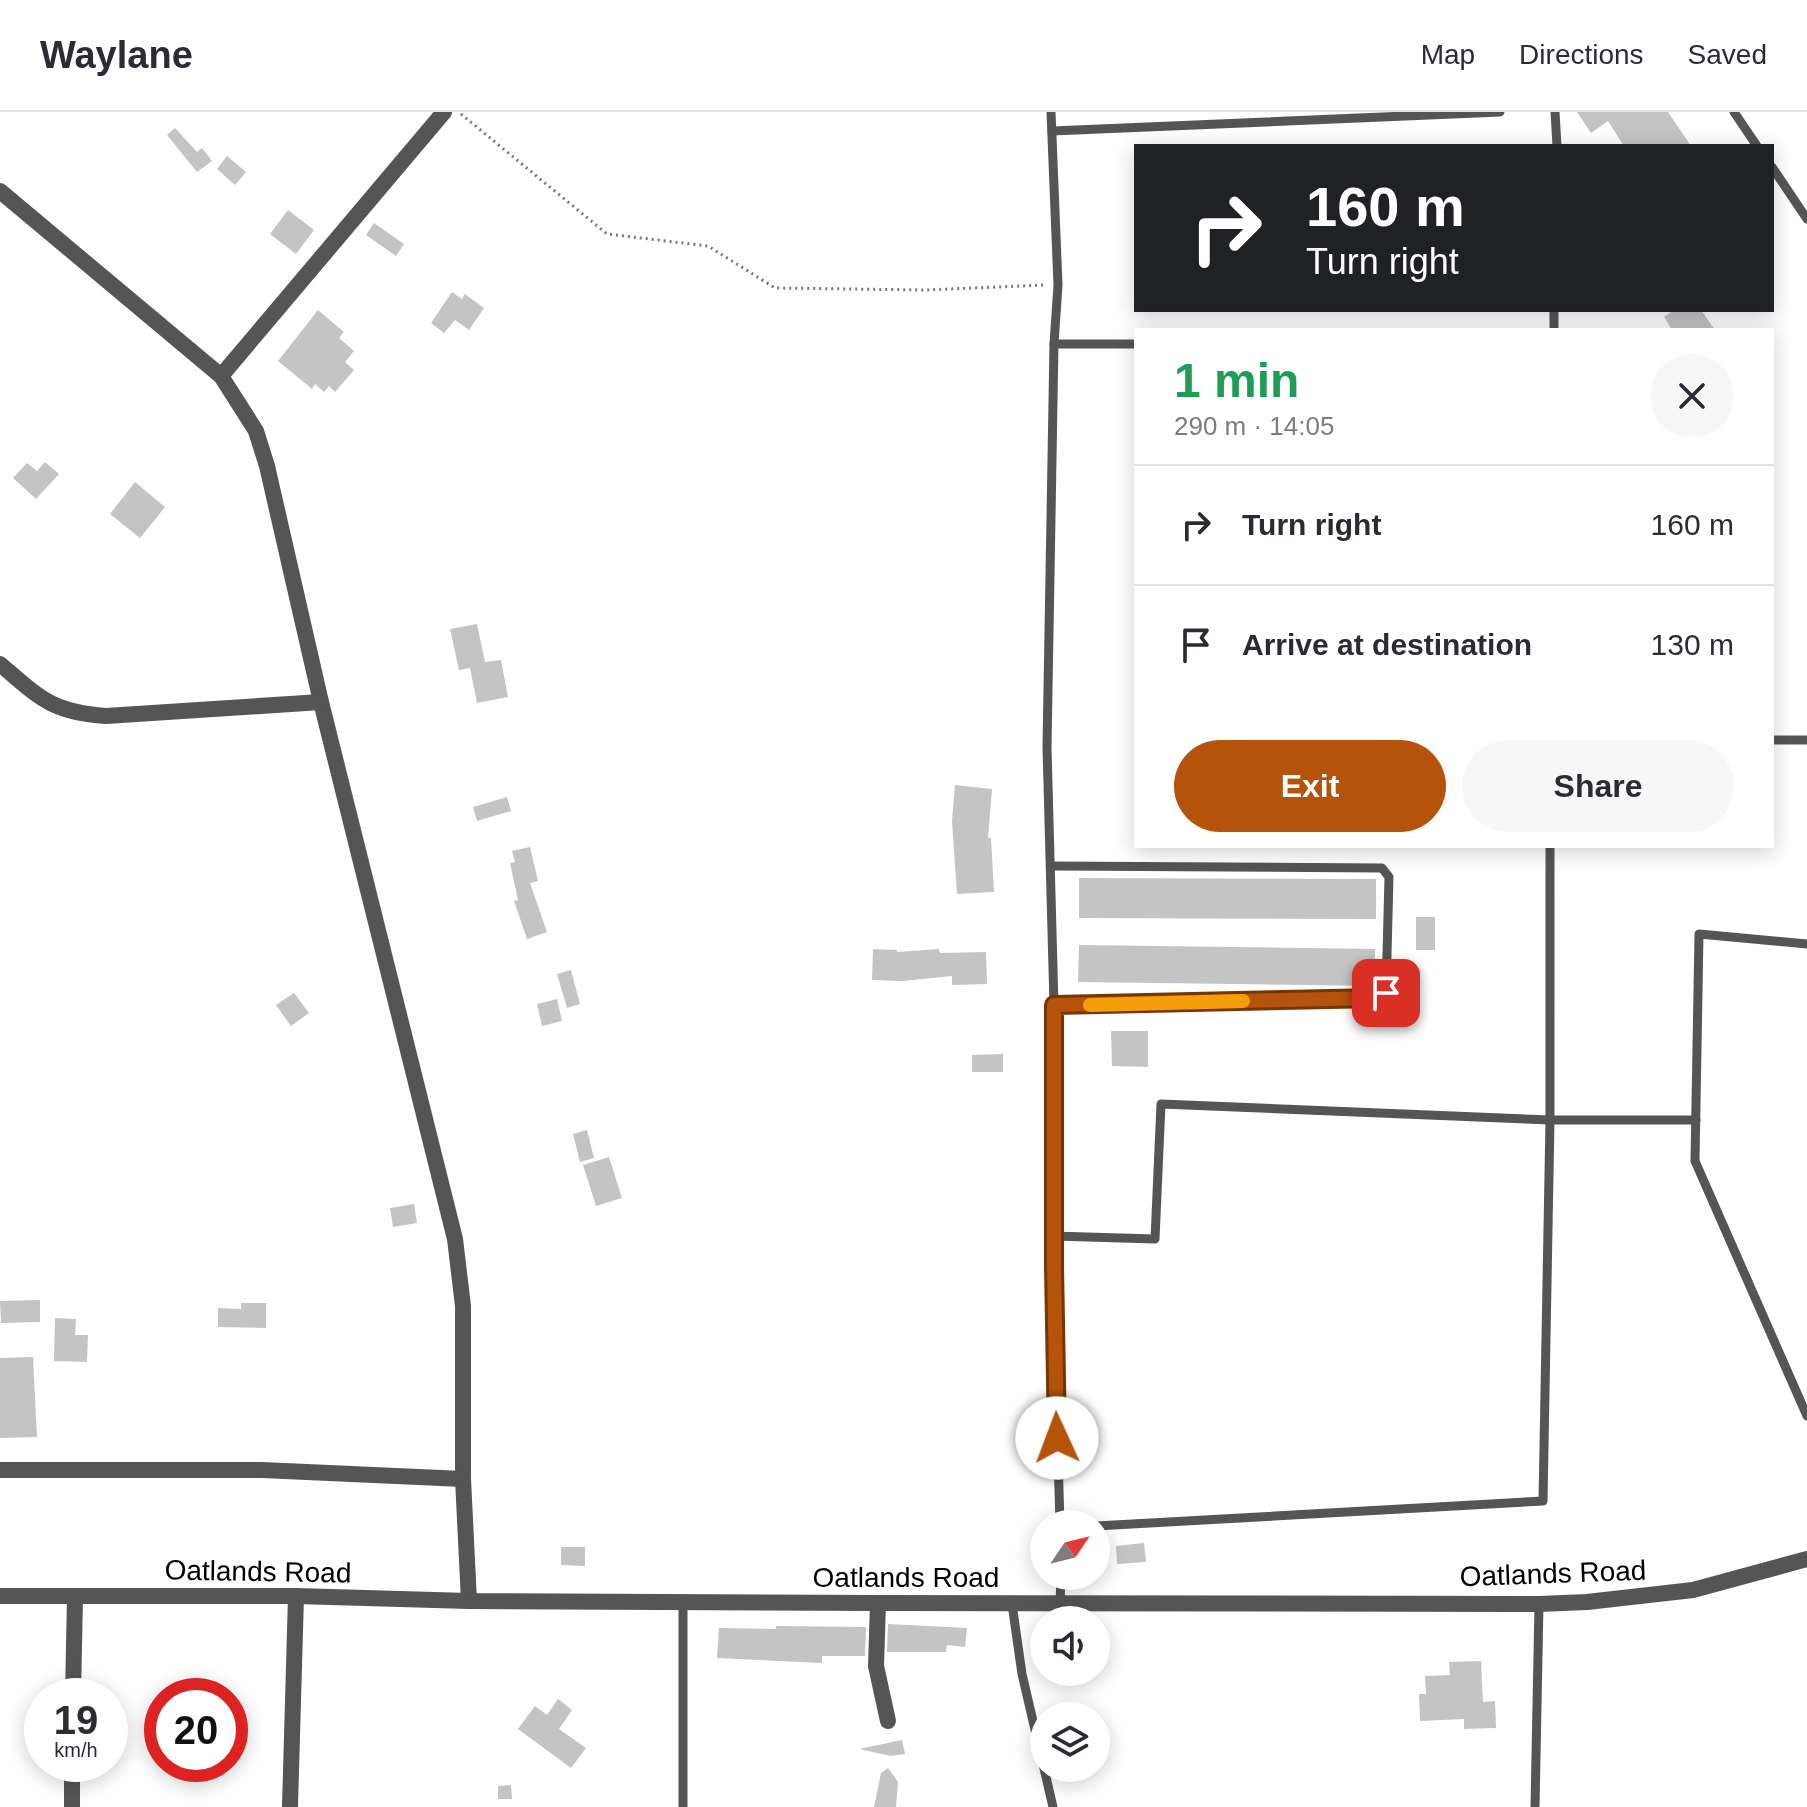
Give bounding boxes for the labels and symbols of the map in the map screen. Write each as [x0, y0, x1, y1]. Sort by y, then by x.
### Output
pin [1352, 959, 1420, 1027]
position arrow [1015, 1396, 1099, 1480]
north arrow [1030, 1510, 1110, 1590]
street label: Oatlands Road [164, 1554, 352, 1589]
street label: Oatlands Road [1459, 1555, 1647, 1592]
street label: Oatlands Road [813, 1562, 999, 1593]
speed limit sign: 20 [144, 1678, 248, 1782]

